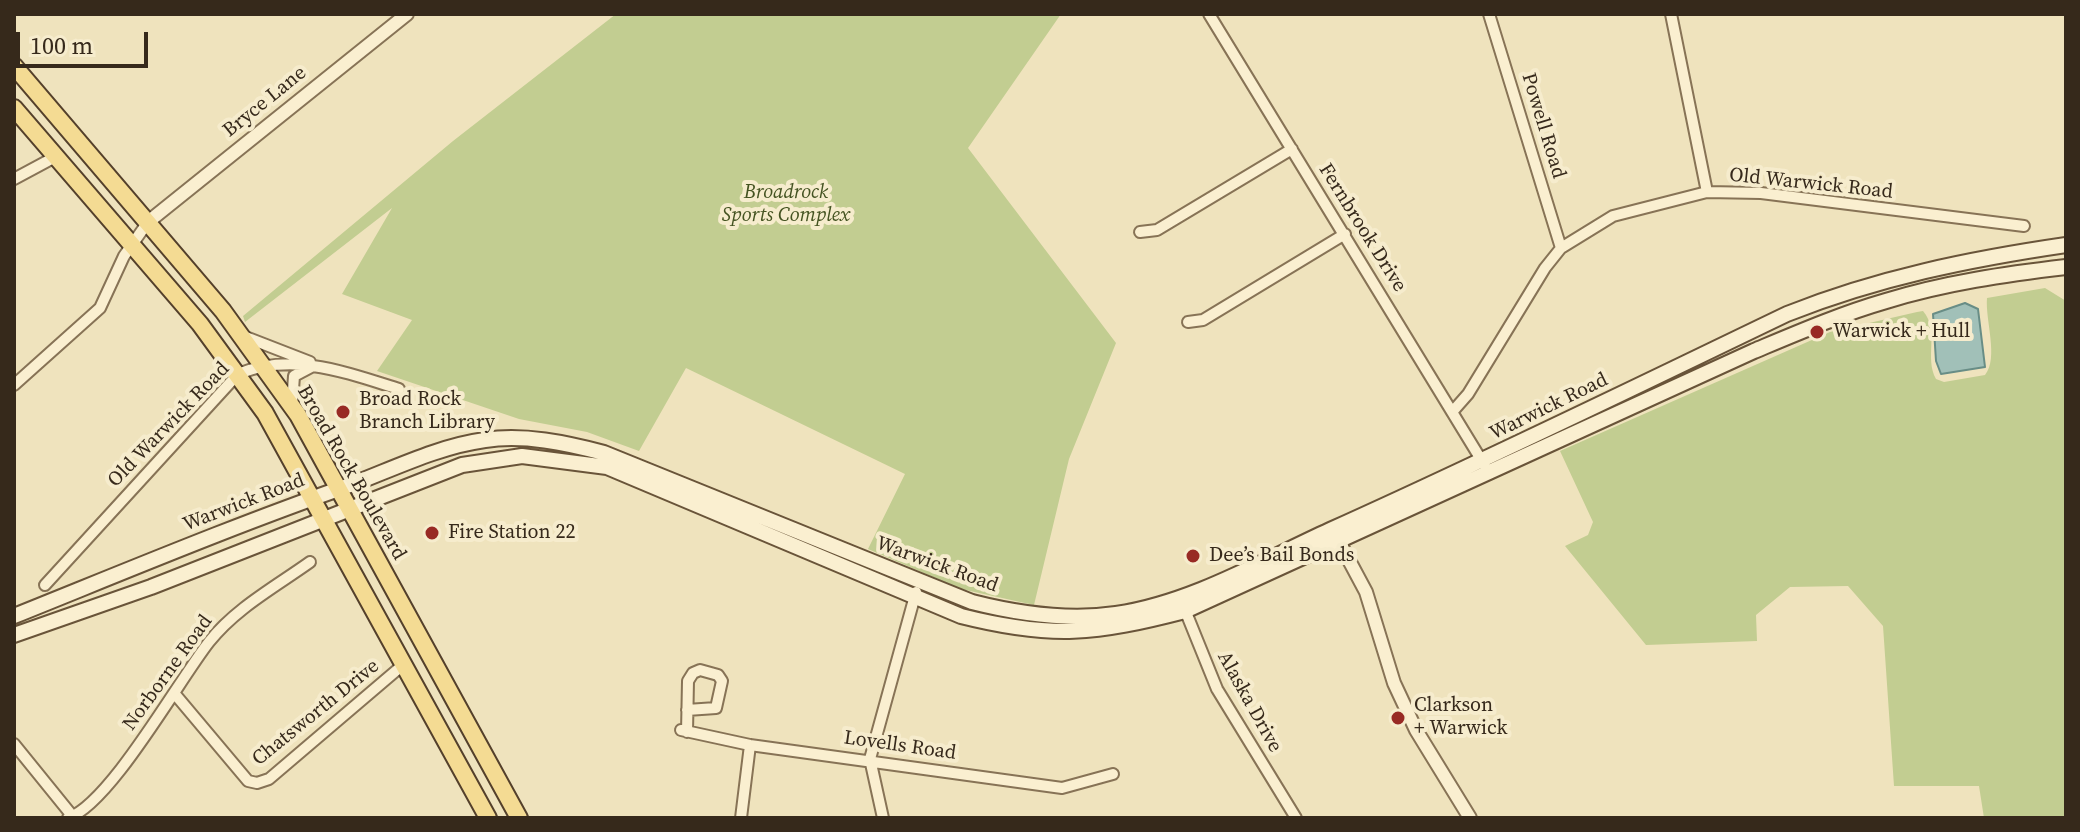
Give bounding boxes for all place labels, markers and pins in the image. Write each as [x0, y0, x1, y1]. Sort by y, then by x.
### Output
place label: Warwick + Hull [1833, 320, 1970, 344]
marker: Warwick + Hull [1808, 323, 1826, 341]
place label: Broad Rock Branch Library [359, 388, 495, 435]
marker: Broad Rock Branch Library [334, 403, 352, 421]
place label: Fire Station 22 [448, 521, 575, 545]
marker: Fire Station 22 [423, 524, 441, 542]
place label: Dee’s Bail Bonds [1209, 544, 1354, 568]
marker: Dee’s Bail Bonds [1184, 547, 1202, 565]
place label: Clarkson + Warwick [1414, 694, 1508, 741]
marker: Clarkson + Warwick [1389, 709, 1407, 727]

